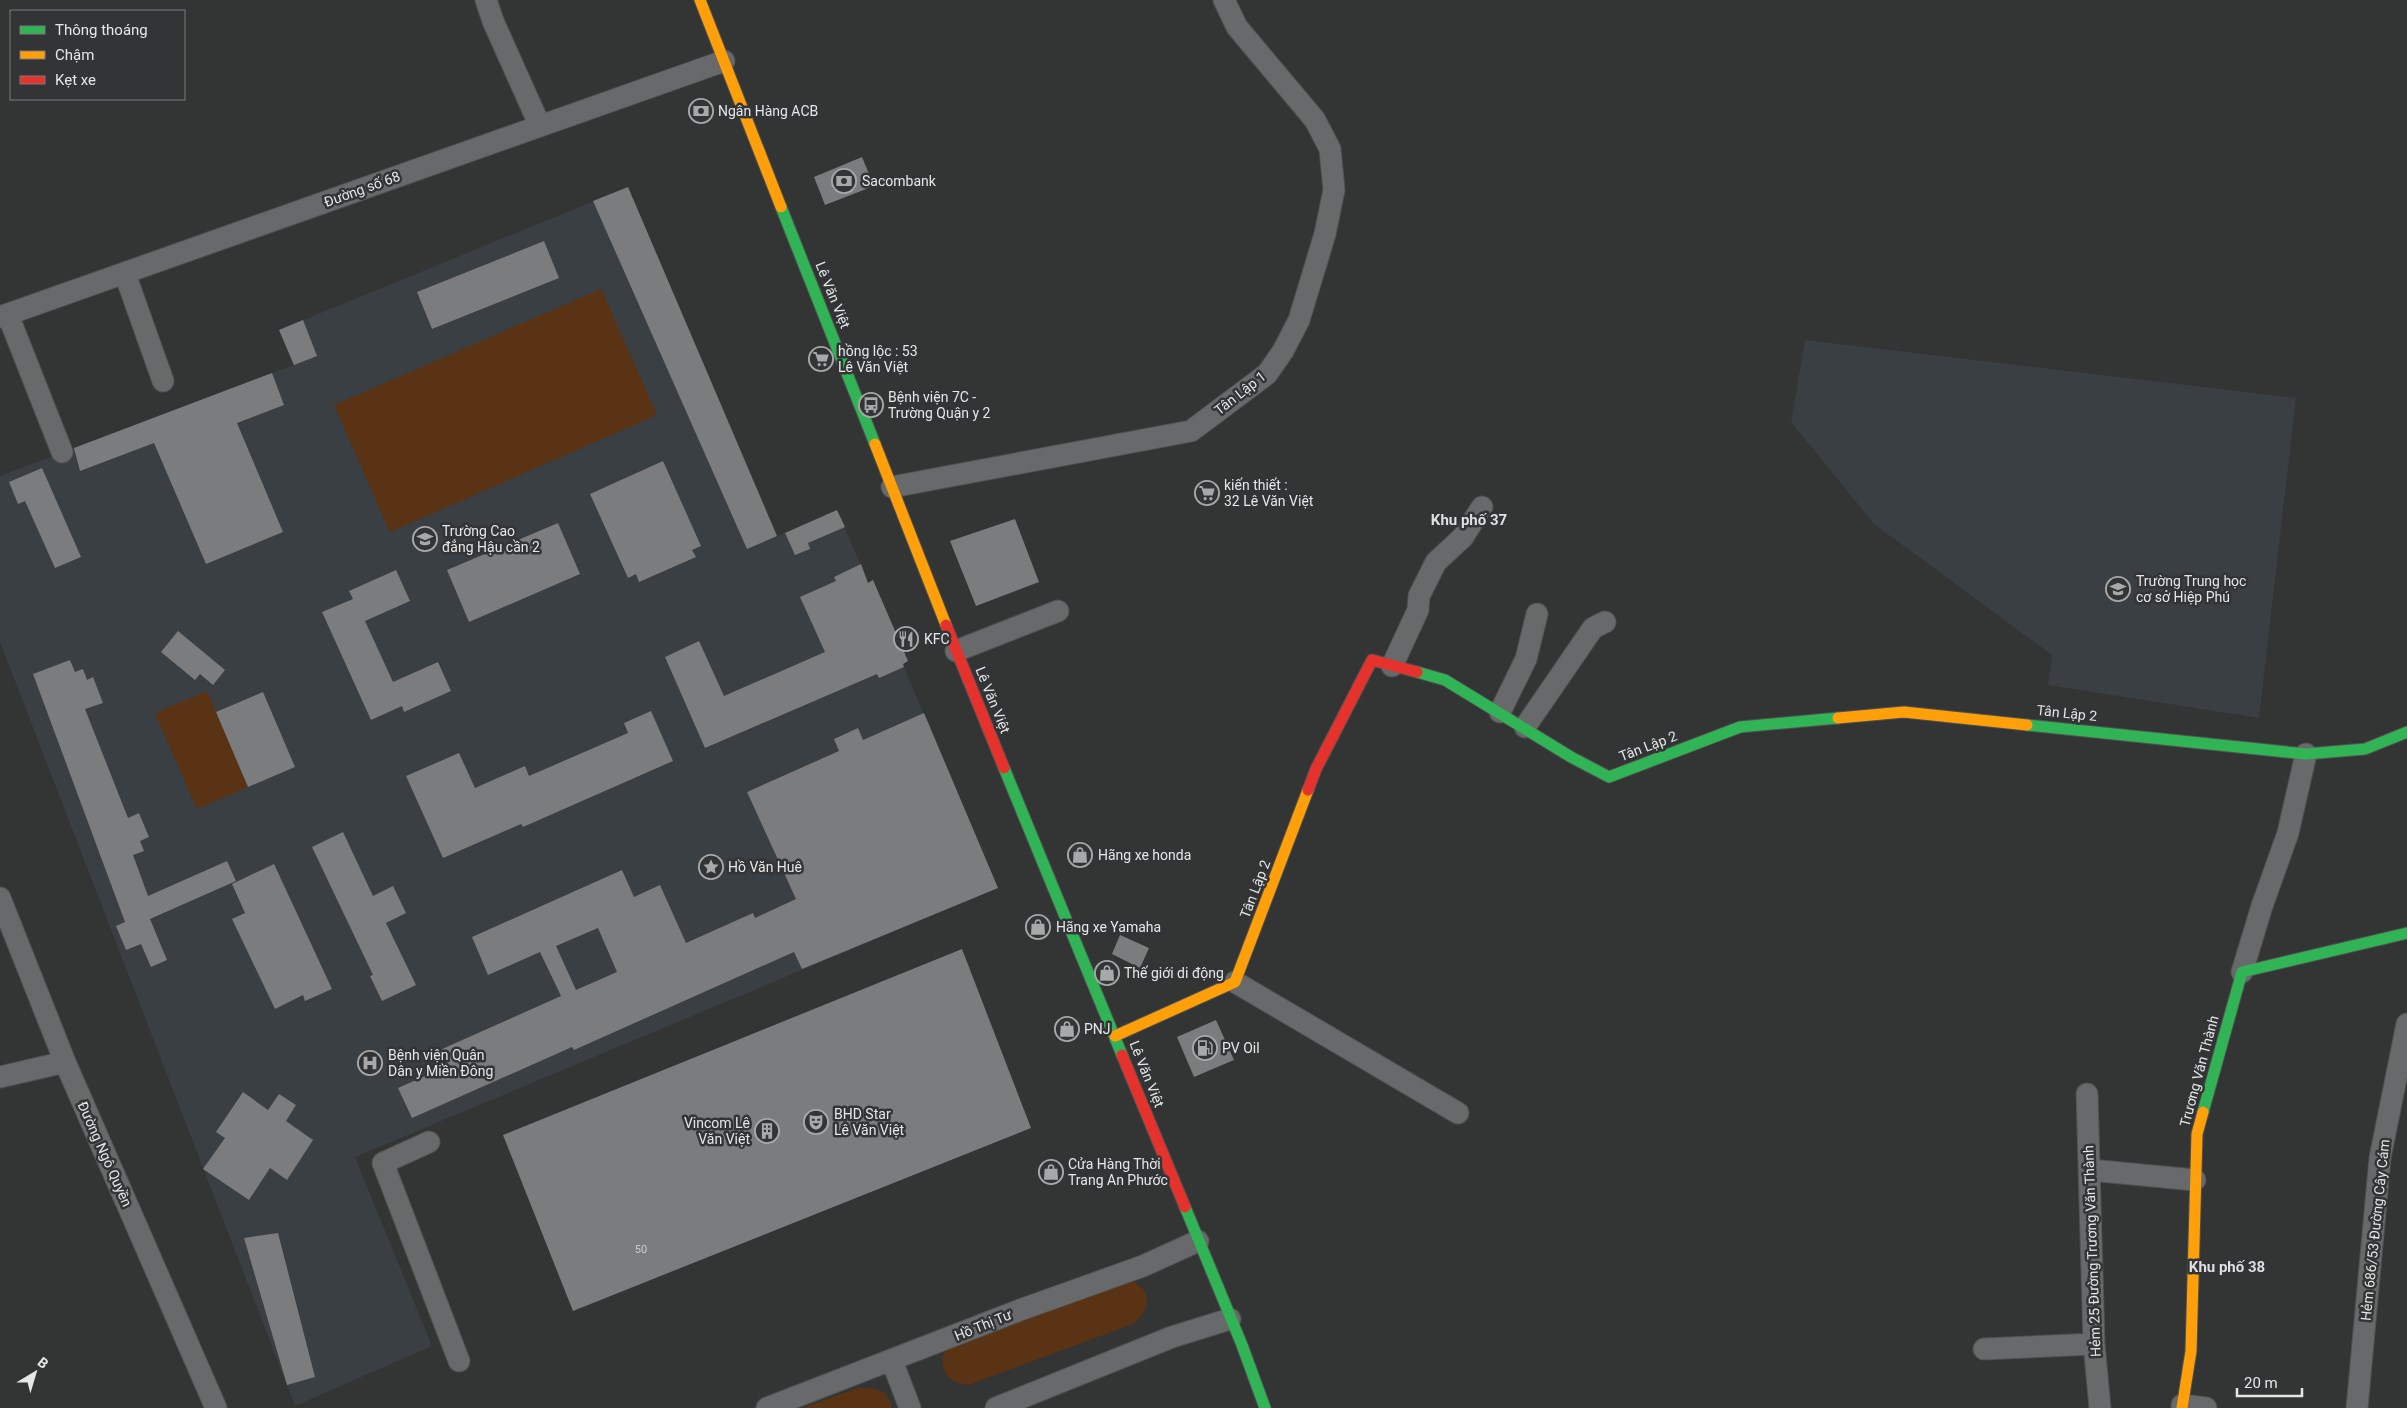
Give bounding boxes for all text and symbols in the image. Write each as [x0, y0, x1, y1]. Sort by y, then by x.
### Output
legend [10, 10, 185, 100]
text: Thông thoáng [55, 21, 148, 39]
text: Chậm [55, 46, 94, 64]
text: Kẹt xe [55, 71, 96, 89]
bank icon: Ngân Hàng ACB [688, 98, 714, 124]
place label: Ngân Hàng ACB [718, 103, 818, 119]
street label: Đường số 68 [322, 168, 402, 210]
bank icon: Sacombank [831, 168, 857, 194]
place label: Sacombank [862, 173, 937, 189]
street label: Lê Văn Việt [812, 259, 854, 331]
place label: hồng lộc : 53 Lê Văn Việt [838, 343, 918, 375]
supermarket icon: hồng lộc : 53 Lê Văn Việt [808, 346, 834, 372]
street label: Tân Lập 1 [1211, 368, 1269, 418]
place label: Bệnh viện 7C - Trường Quận y 2 [888, 389, 991, 421]
bus stop icon: Bệnh viện 7C - Trường Quận y 2 [858, 392, 884, 418]
place label: kiến thiết : 32 Lê Văn Việt [1224, 477, 1314, 509]
supermarket icon: kiến thiết : 32 Lê Văn Việt [1194, 480, 1220, 506]
district label: Khu phố 37 [1431, 511, 1507, 529]
place label: Trường Cao đẳng Hậu cần 2 [442, 523, 540, 555]
school or university icon: Trường Cao đẳng Hậu cần 2 [412, 526, 438, 552]
place label: Trường Trung học cơ sở Hiệp Phú [2136, 573, 2246, 605]
school or university icon: Trường Trung học cơ sở Hiệp Phú [2105, 576, 2131, 602]
restaurant icon: KFC [893, 626, 919, 652]
place label: KFC [924, 631, 950, 647]
street label: Lê Văn Việt [972, 664, 1014, 736]
street label: Tân Lập 2 [2036, 702, 2098, 724]
street label: Tân Lập 2 [1617, 728, 1679, 764]
shop icon: Hãng xe honda [1067, 842, 1093, 868]
place label: Hãng xe honda [1098, 847, 1191, 863]
place icon: Hồ Văn Huê [698, 854, 724, 880]
street label: Tân Lập 2 [1237, 858, 1273, 920]
place label: Hồ Văn Huê [728, 859, 802, 875]
shop icon: Hãng xe Yamaha [1025, 914, 1051, 940]
place label: Hãng xe Yamaha [1056, 919, 1161, 935]
shop icon: Thế giới di động [1094, 960, 1120, 986]
place label: Thế giới di động [1124, 965, 1224, 981]
street label: Trương Văn Thành [2176, 1014, 2222, 1128]
shop icon: PNJ [1054, 1016, 1080, 1042]
place label: PNJ [1084, 1021, 1111, 1037]
fuel station icon: PV Oil [1192, 1035, 1218, 1061]
street label: Lê Văn Việt [1126, 1038, 1168, 1110]
place label: PV Oil [1222, 1040, 1260, 1056]
place label: Bệnh viện Quân Dân y Miền Đông [388, 1047, 493, 1079]
hospital icon: Bệnh viện Quân Dân y Miền Đông [357, 1050, 383, 1076]
street label: Đường Ngô Quyền [75, 1099, 135, 1209]
place label: BHD Star Lê Văn Việt [834, 1106, 905, 1138]
theatre icon: BHD Star Lê Văn Việt [803, 1109, 829, 1135]
place label: Vincom Lê Văn Việt [684, 1115, 750, 1147]
building icon: Vincom Lê Văn Việt [754, 1118, 780, 1144]
street label: Hẻm 686/53 Đường Cây Cám [2357, 1138, 2393, 1322]
street label: Hẻm 25 Đường Trương Văn Thành [2080, 1145, 2104, 1357]
place label: Cửa Hàng Thời Trang An Phước [1068, 1156, 1168, 1188]
shop icon: Cửa Hàng Thời Trang An Phước [1038, 1159, 1064, 1185]
house number: 50 [635, 1243, 647, 1256]
district label: Khu phố 38 [2189, 1258, 2265, 1276]
street label: Hồ Thị Tư [952, 1306, 1014, 1344]
north arrow [10, 1348, 60, 1398]
text: B [35, 1354, 51, 1372]
scale bar [2237, 1366, 2302, 1398]
text: 20 m [2244, 1374, 2278, 1392]

